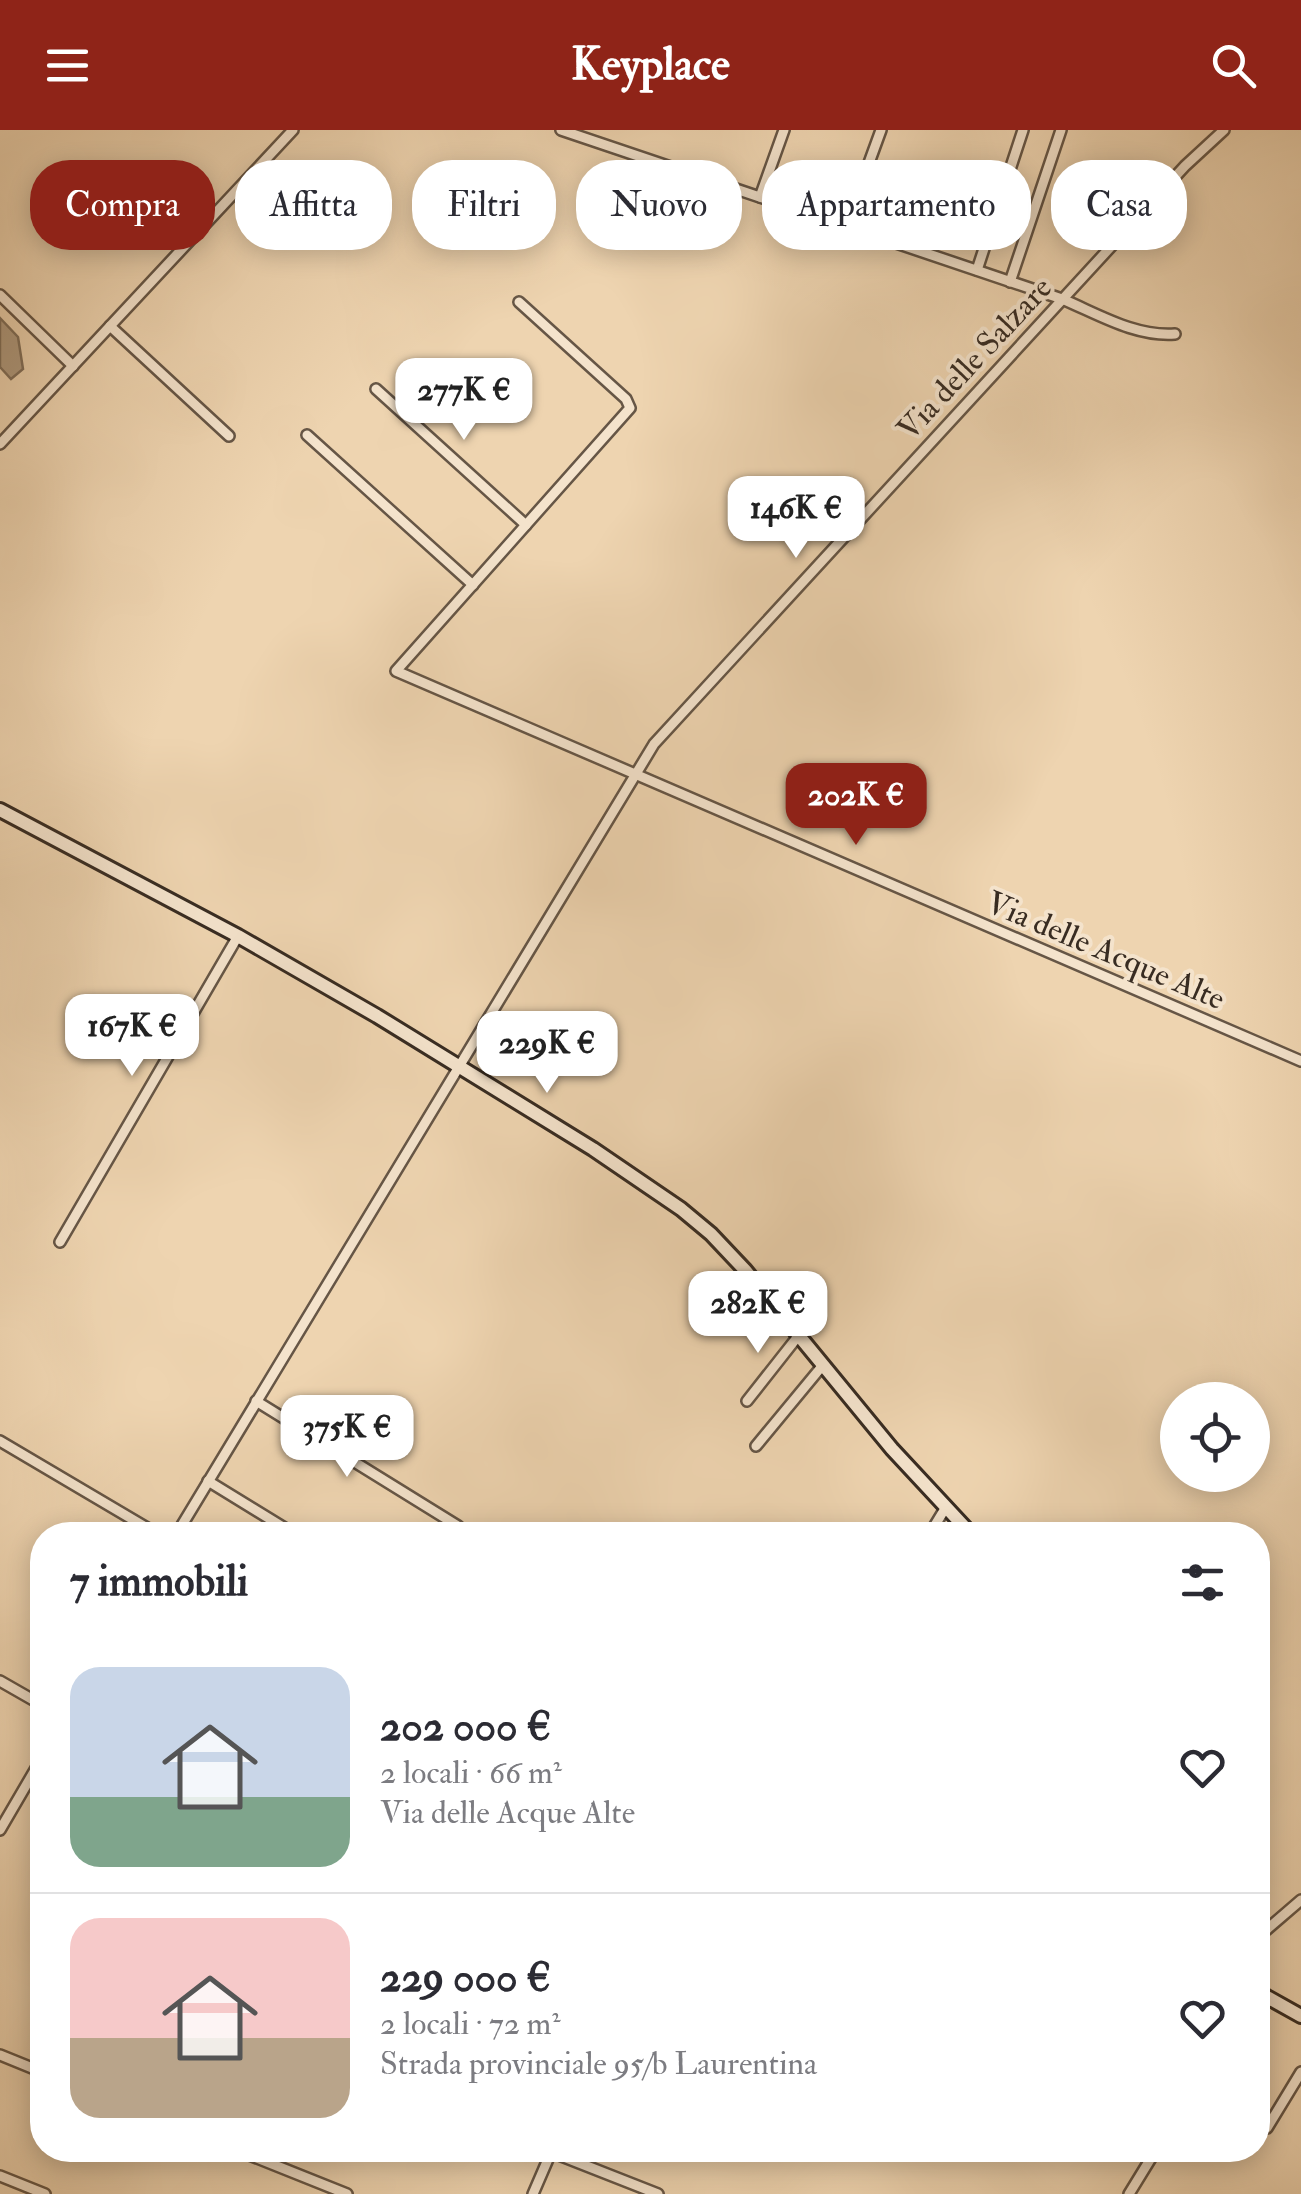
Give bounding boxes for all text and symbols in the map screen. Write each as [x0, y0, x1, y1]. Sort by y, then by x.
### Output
text: Keyplace [571, 37, 730, 93]
icon: menu [40, 38, 95, 93]
icon: search [1206, 38, 1261, 93]
chip: Compra [30, 160, 215, 250]
chip: Affitta [235, 160, 392, 250]
chip: Filtri [412, 160, 556, 250]
chip: Nuovo [576, 160, 742, 250]
chip: Appartamento [762, 160, 1031, 250]
chip: Casa [1051, 160, 1187, 250]
street label: Via delle Salzare [889, 268, 1061, 449]
pin: 277K € [383, 358, 545, 443]
text: 277K € [417, 370, 511, 410]
pin: 146K € [715, 476, 877, 561]
text: 146K € [750, 488, 842, 528]
pin: 202K € [775, 763, 937, 848]
text: 202K € [808, 775, 904, 815]
street label: Via delle Acque Alte [980, 883, 1231, 1019]
pin: 167K € [51, 994, 213, 1079]
text: 167K € [87, 1006, 177, 1046]
pin: 229K € [466, 1011, 628, 1096]
text: 229K € [499, 1023, 595, 1063]
pin: 282K € [677, 1271, 839, 1356]
text: 282K € [710, 1283, 806, 1323]
map controls [1160, 1382, 1270, 1492]
button: locate [1160, 1382, 1270, 1492]
pin: 375K € [266, 1395, 428, 1480]
text: 375K € [303, 1407, 391, 1447]
icon: filters [1175, 1555, 1230, 1610]
text: 7 immobili [70, 1556, 248, 1608]
text: 202 000 € [380, 1701, 551, 1753]
icon: home [150, 1707, 270, 1827]
icon: heart [1175, 1740, 1230, 1795]
text: 2 locali · 66 m² [380, 1753, 562, 1793]
text: Via delle Acque Alte [380, 1793, 635, 1833]
text: 229 000 € [380, 1952, 551, 2004]
icon: home [150, 1958, 270, 2078]
icon: heart [1175, 1991, 1230, 2046]
text: 2 locali · 72 m² [380, 2004, 560, 2044]
text: Strada provinciale 95/b Laurentina [380, 2044, 817, 2084]

